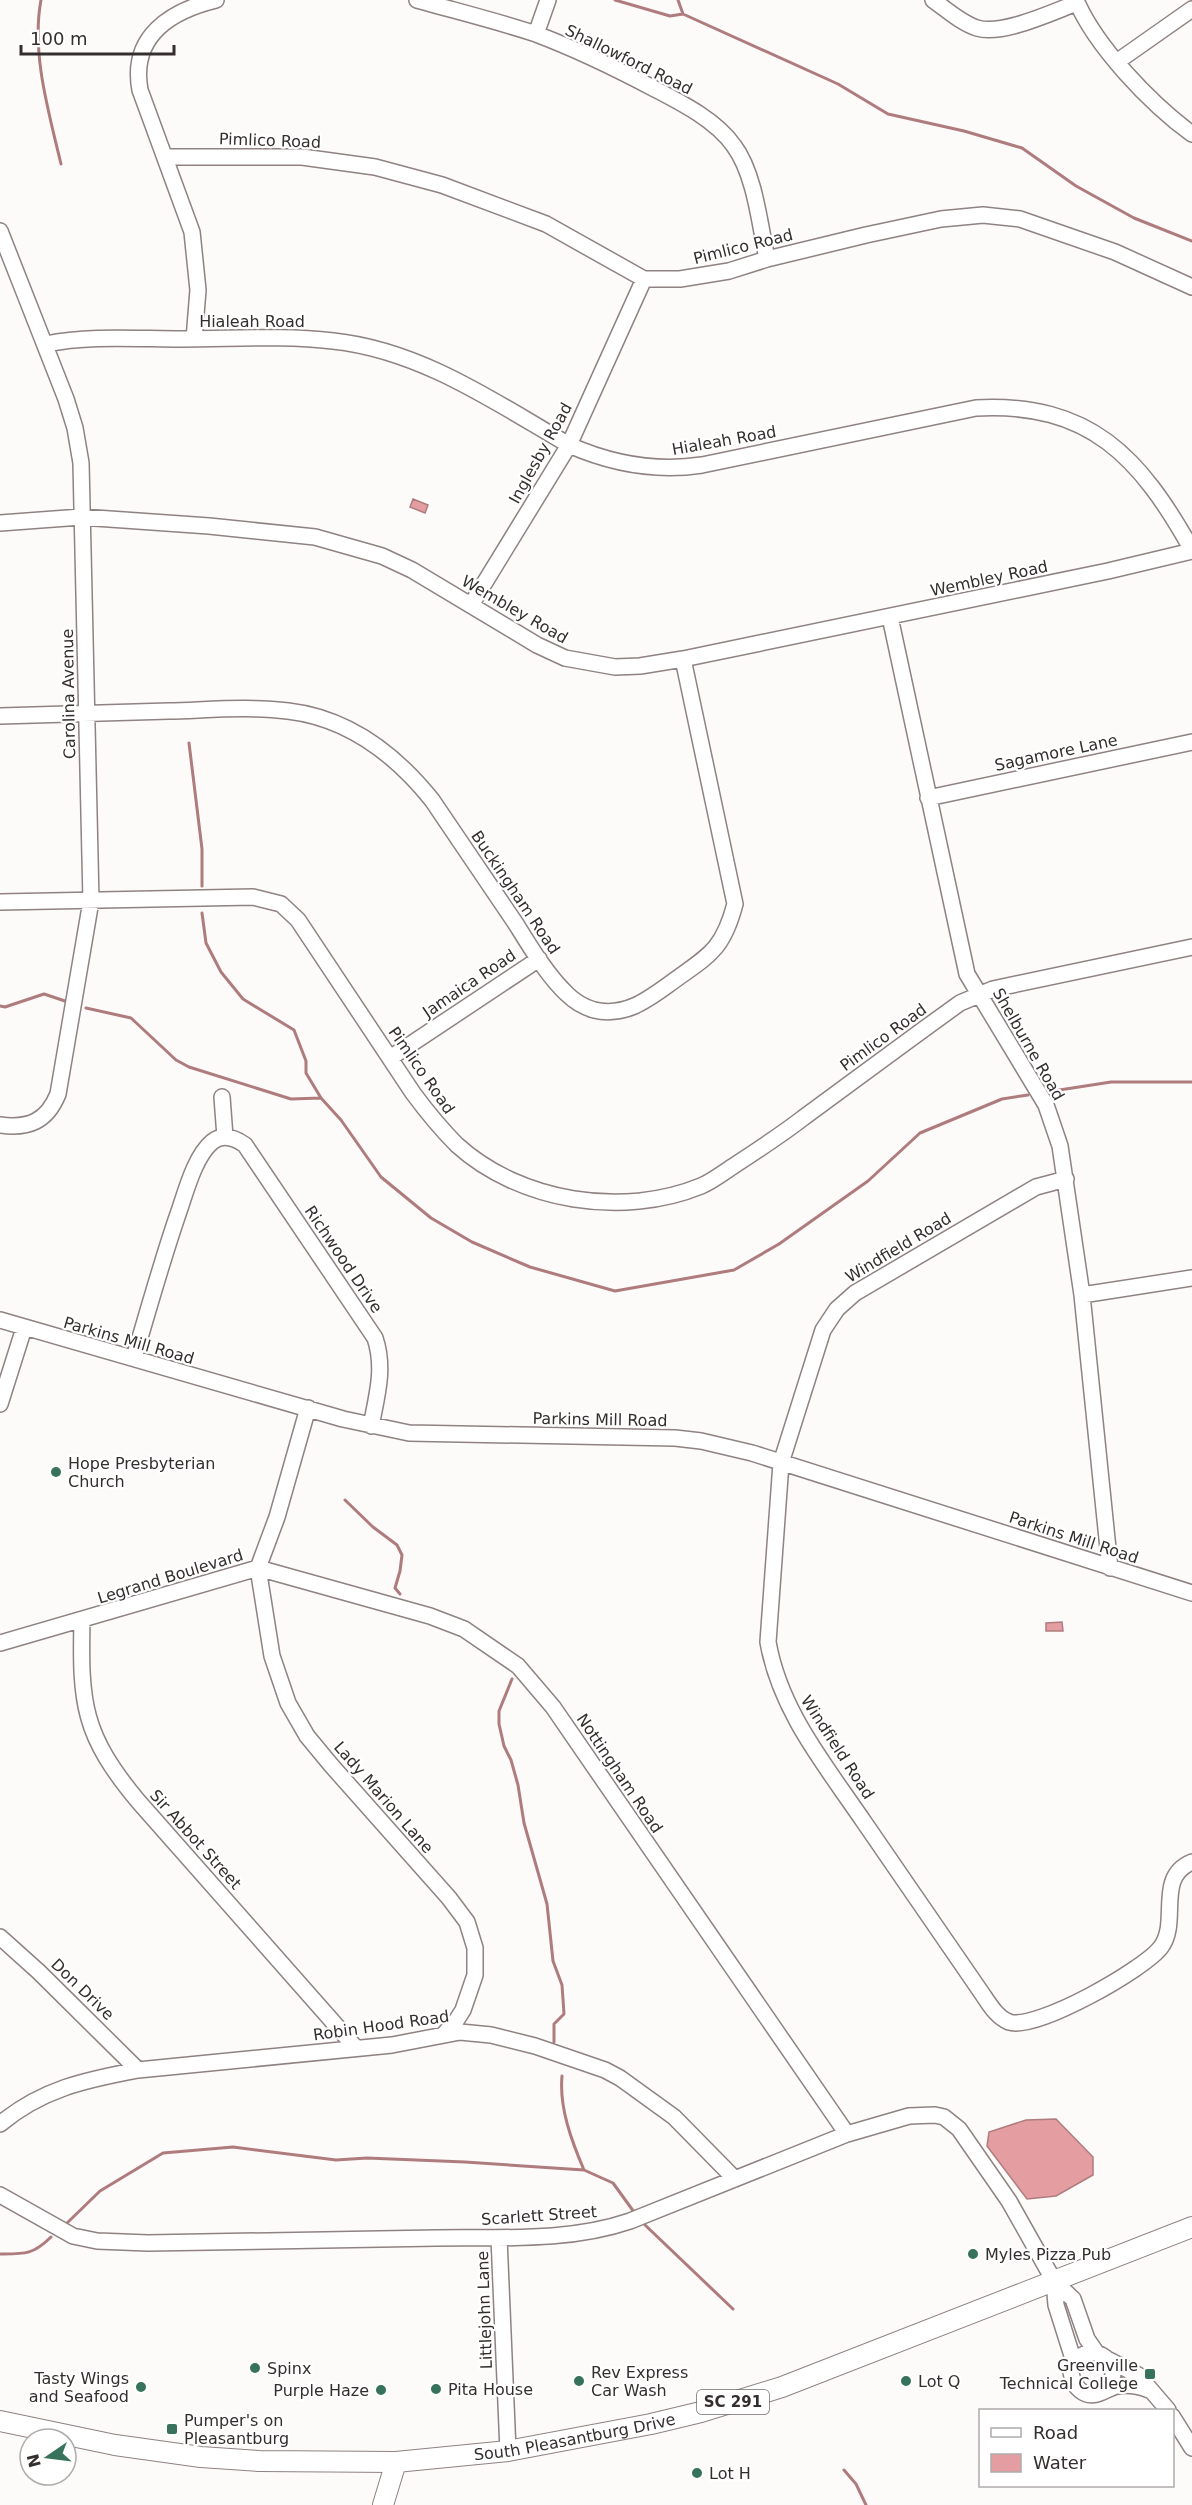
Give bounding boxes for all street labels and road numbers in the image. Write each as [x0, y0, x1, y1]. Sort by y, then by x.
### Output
street label: Shallowford Road [562, 20, 695, 98]
street label: Pimlico Road [219, 129, 321, 152]
street label: Pimlico Road [691, 225, 795, 268]
street label: Hialeah Road [199, 312, 305, 331]
street label: Inglesby Road [505, 399, 576, 507]
street label: Hialeah Road [670, 422, 778, 459]
street label: Wembley Road [929, 557, 1050, 600]
street label: Wembley Road [458, 571, 571, 648]
street label: Carolina Avenue [58, 629, 79, 759]
street label: Sagamore Lane [993, 730, 1119, 775]
street label: Buckingham Road [467, 827, 564, 958]
street label: Jamaica Road [418, 945, 519, 1022]
street label: Shelburne Road [989, 985, 1068, 1104]
street label: Pimlico Road [836, 1000, 930, 1075]
street label: Pimlico Road [385, 1023, 459, 1118]
street label: Richwood Drive [301, 1202, 386, 1316]
street label: Windfield Road [842, 1208, 955, 1286]
street label: Parkins Mill Road [61, 1313, 196, 1368]
street label: Parkins Mill Road [532, 1409, 668, 1430]
street label: Parkins Mill Road [1007, 1508, 1141, 1567]
street label: Legrand Boulevard [95, 1545, 245, 1608]
street label: Windfield Road [797, 1692, 878, 1803]
street label: Nottingham Road [573, 1710, 667, 1837]
street label: Lady Marion Lane [330, 1738, 437, 1857]
street label: Sir Abbot Street [146, 1786, 245, 1893]
street label: Don Drive [47, 1955, 118, 2024]
street label: Robin Hood Road [312, 2007, 450, 2044]
street label: Scarlett Street [481, 2202, 597, 2229]
street label: Littlejohn Lane [473, 2250, 496, 2370]
road number: SC 291 [697, 2390, 769, 2414]
street label: South Pleasantburg Drive [473, 2409, 677, 2464]

